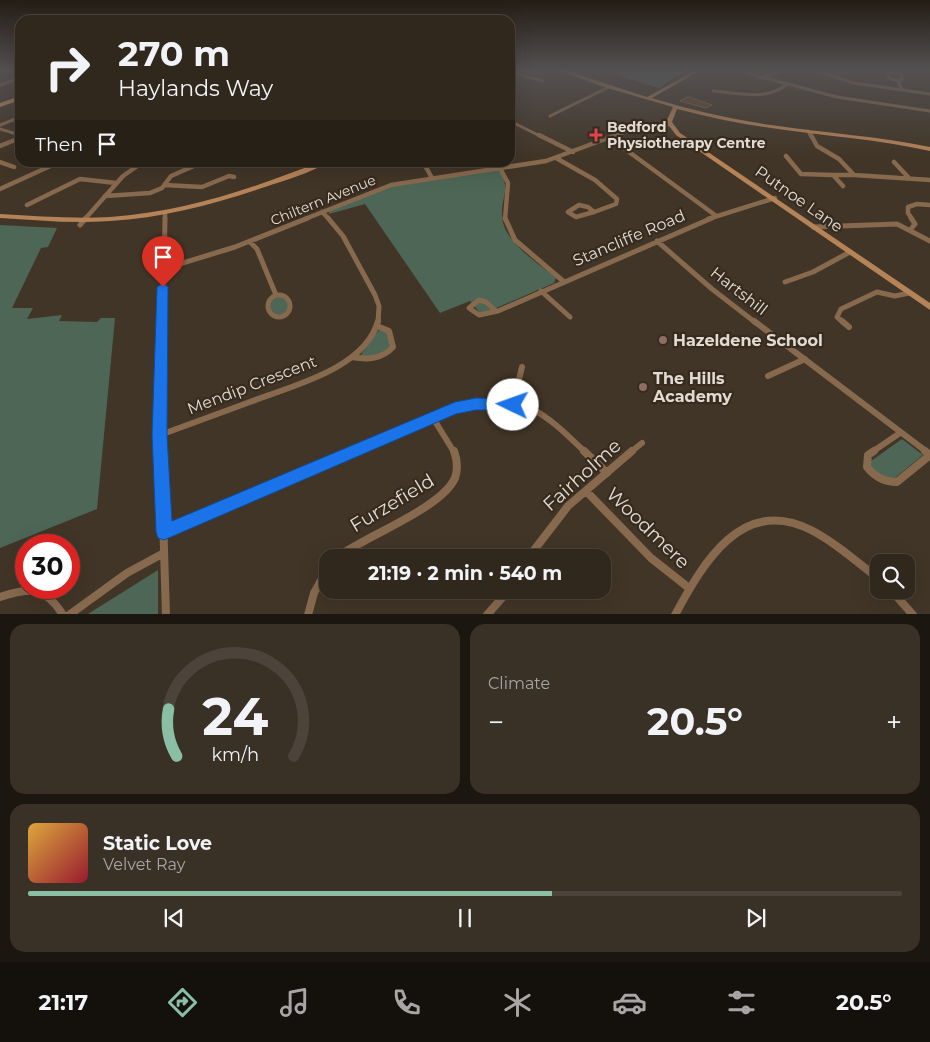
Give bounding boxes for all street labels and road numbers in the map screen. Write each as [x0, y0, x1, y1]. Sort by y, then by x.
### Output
street label: Putnoe Lane [751, 162, 847, 236]
street label: Chiltern Avenue [268, 171, 378, 229]
street label: Stancliffe Road [570, 206, 688, 270]
street label: Hartshill [707, 263, 771, 319]
street label: Mendip Crescent [185, 351, 320, 418]
street label: Fairholme [538, 434, 626, 516]
street label: Furzefield [346, 469, 438, 537]
street label: Woodmere [601, 482, 695, 574]

